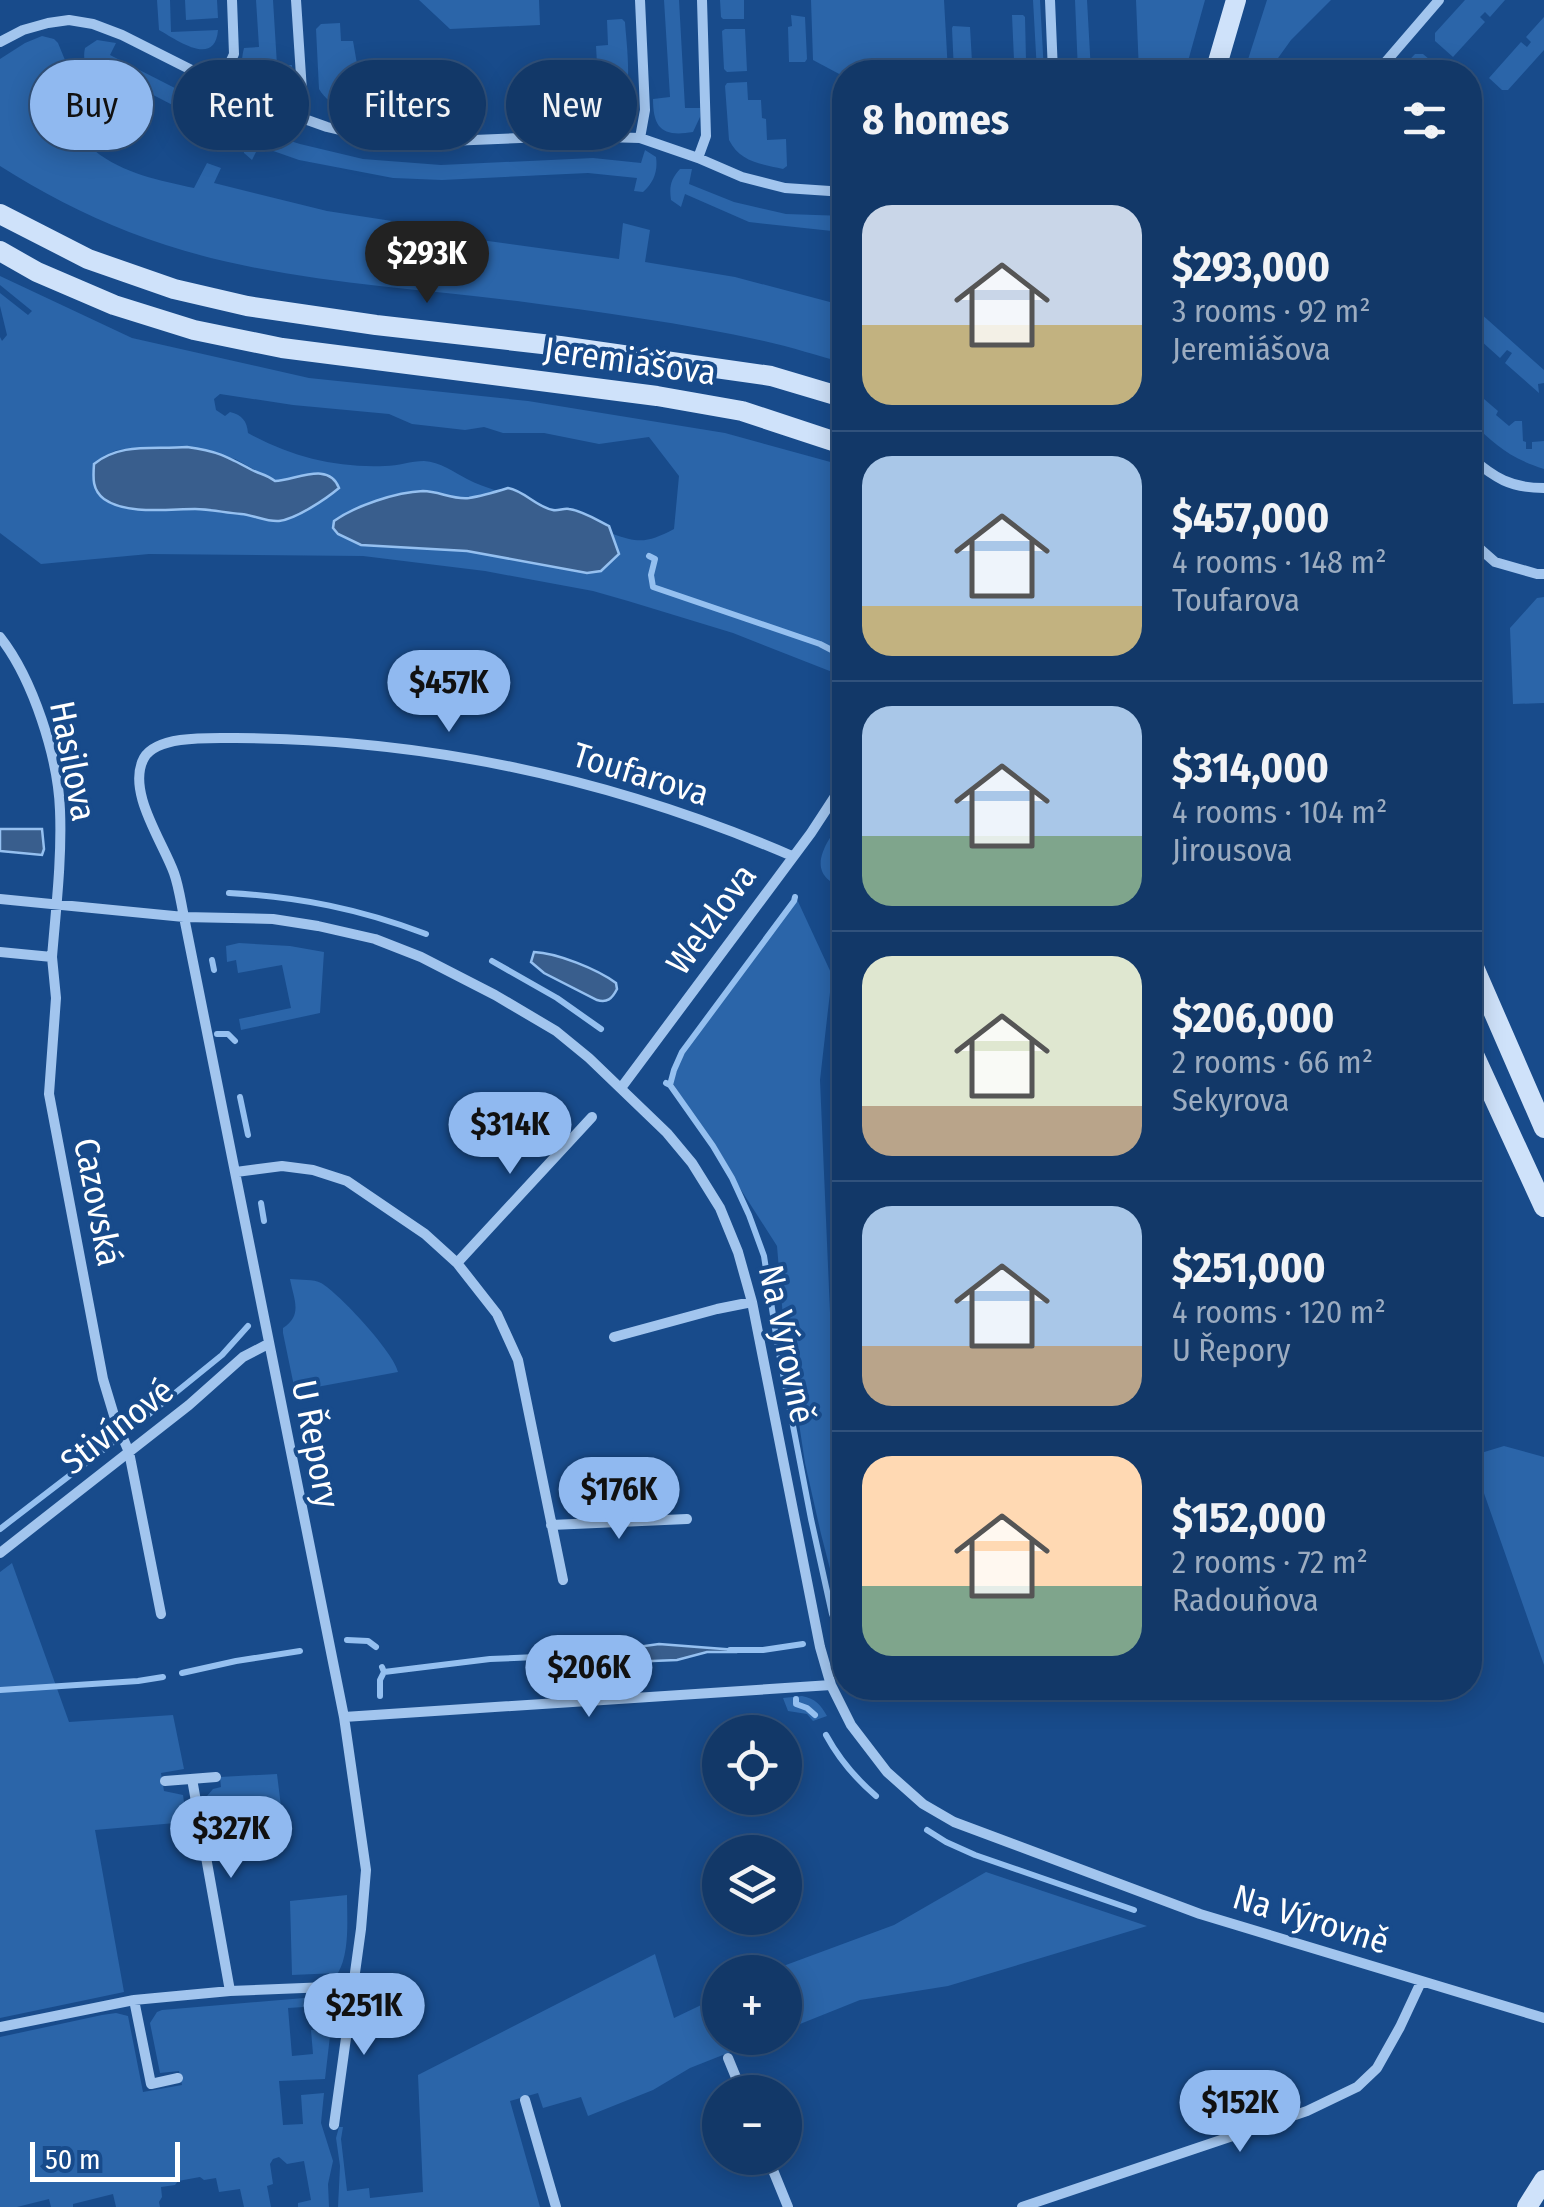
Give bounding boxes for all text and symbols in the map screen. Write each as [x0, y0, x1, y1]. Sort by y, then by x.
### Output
chip: Buy [30, 60, 153, 150]
chip: Rent [173, 60, 309, 150]
chip: Filters [329, 60, 486, 150]
chip: New [506, 60, 637, 150]
icon: filters [1397, 93, 1452, 148]
text: 8 homes [862, 95, 1009, 145]
pin: $293K [357, 221, 497, 306]
text: $293K [387, 234, 467, 272]
text: $293,000 [1172, 242, 1330, 292]
icon: home [942, 245, 1062, 365]
text: 3 rooms · 92 m² [1172, 292, 1371, 330]
street label: Jeremiášova [541, 328, 719, 394]
text: Jeremiášova [1172, 330, 1331, 368]
text: $457,000 [1172, 493, 1329, 543]
icon: home [942, 496, 1062, 616]
text: 4 rooms · 148 m² [1172, 543, 1387, 581]
text: Toufarova [1172, 581, 1300, 619]
pin: $457K [379, 650, 519, 735]
text: $457K [409, 663, 489, 701]
street label: Hasilova [41, 697, 105, 825]
street label: Toufarova [568, 733, 714, 815]
text: $314,000 [1172, 743, 1329, 793]
icon: home [942, 746, 1062, 866]
text: 4 rooms · 104 m² [1172, 793, 1387, 831]
text: Jirousova [1172, 831, 1292, 869]
street label: Welzlova [657, 856, 765, 982]
text: $206,000 [1172, 993, 1335, 1043]
icon: home [942, 996, 1062, 1116]
text: 2 rooms · 66 m² [1172, 1043, 1373, 1081]
text: Sekyrova [1172, 1081, 1289, 1119]
pin: $314K [440, 1092, 580, 1177]
text: $314K [470, 1105, 550, 1143]
street label: Cazovská [65, 1134, 131, 1270]
text: $251,000 [1172, 1243, 1326, 1293]
icon: home [942, 1246, 1062, 1366]
street label: Na Výrovně [750, 1261, 824, 1427]
text: 4 rooms · 120 m² [1172, 1293, 1386, 1331]
text: U Řepory [1172, 1331, 1290, 1369]
street label: Stivínové [52, 1369, 182, 1483]
street label: U Řepory [283, 1376, 349, 1512]
pin: $176K [549, 1457, 689, 1542]
text: $176K [581, 1470, 657, 1508]
text: $152,000 [1172, 1493, 1326, 1543]
icon: home [942, 1496, 1062, 1616]
text: 2 rooms · 72 m² [1172, 1543, 1368, 1581]
text: Radouňova [1172, 1581, 1319, 1619]
pin: $206K [519, 1635, 659, 1720]
text: $206K [547, 1648, 631, 1686]
map controls [702, 1715, 802, 2175]
button: locate [702, 1715, 802, 1815]
pin: $327K [161, 1796, 301, 1881]
text: $327K [192, 1809, 270, 1847]
button: layers [702, 1835, 802, 1935]
street label: Na Výrovně [1228, 1875, 1394, 1963]
button: + [702, 1955, 802, 2055]
pin: $251K [294, 1973, 434, 2058]
text: $251K [326, 1986, 402, 2024]
pin: $152K [1170, 2070, 1310, 2155]
button: − [702, 2075, 802, 2175]
text: $152K [1201, 2083, 1279, 2121]
scale bar [30, 2137, 180, 2182]
text: 50 m [45, 2143, 101, 2176]

